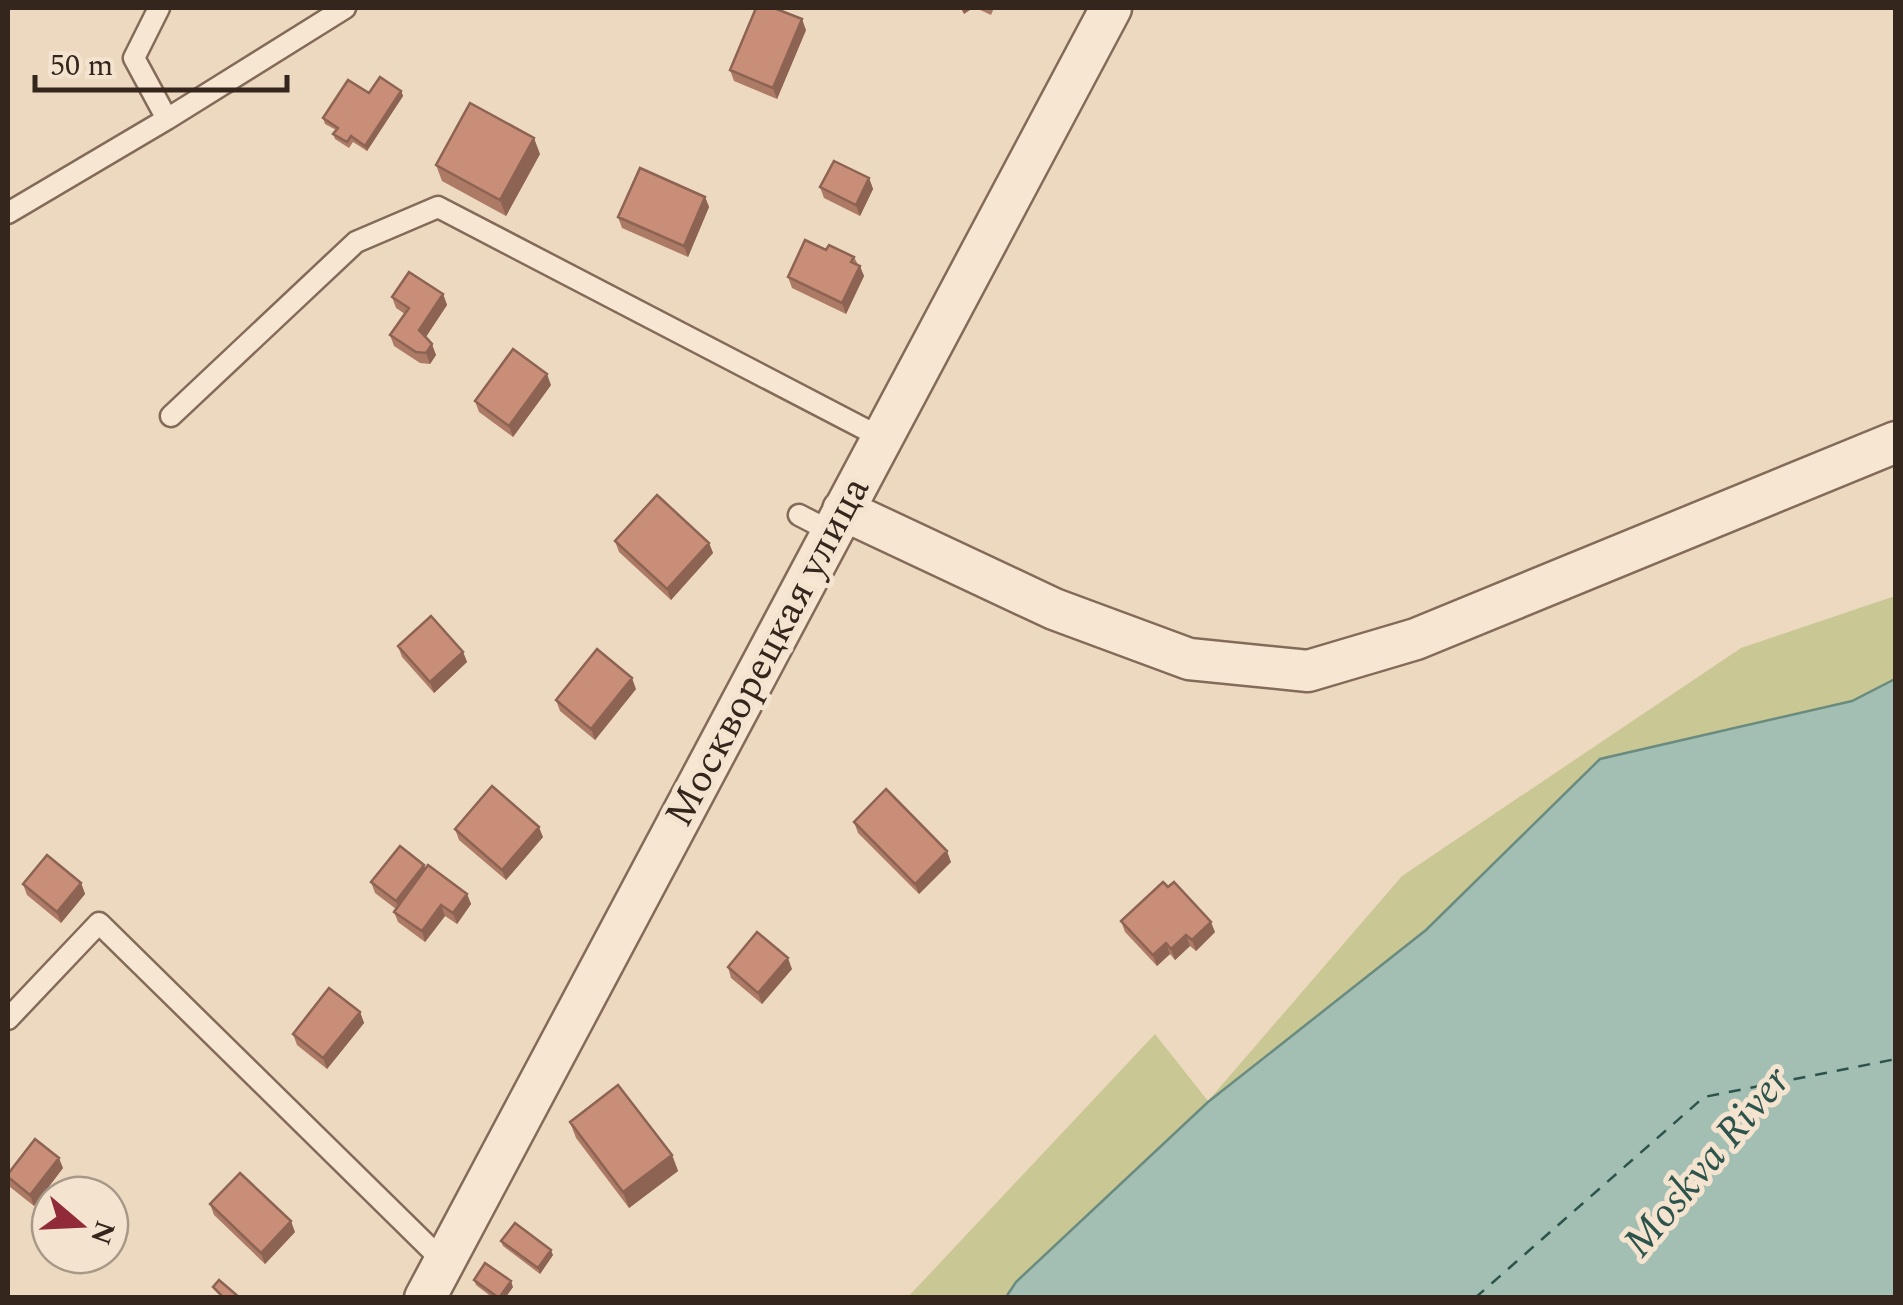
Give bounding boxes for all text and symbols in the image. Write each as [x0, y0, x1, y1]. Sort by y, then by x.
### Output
scale bar [35, 30, 288, 92]
text: 50 m [50, 43, 113, 89]
street label: Москворецкая улица [650, 465, 887, 838]
water label: Moskva River [1608, 1052, 1806, 1271]
north arrow [30, 1175, 130, 1275]
text: N [78, 1215, 126, 1250]

